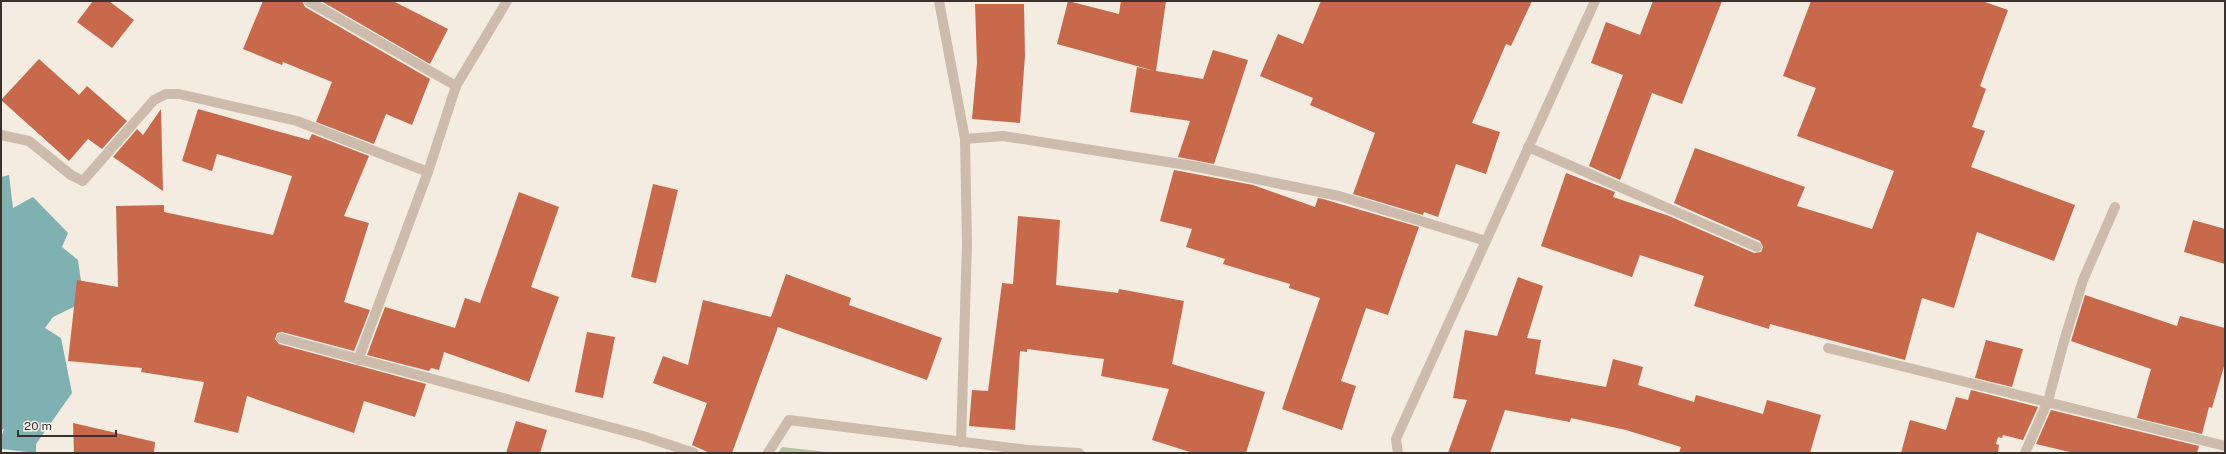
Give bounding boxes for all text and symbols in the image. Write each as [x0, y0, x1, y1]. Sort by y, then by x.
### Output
scale bar [18, 412, 116, 438]
text: 20 m [24, 419, 52, 433]

